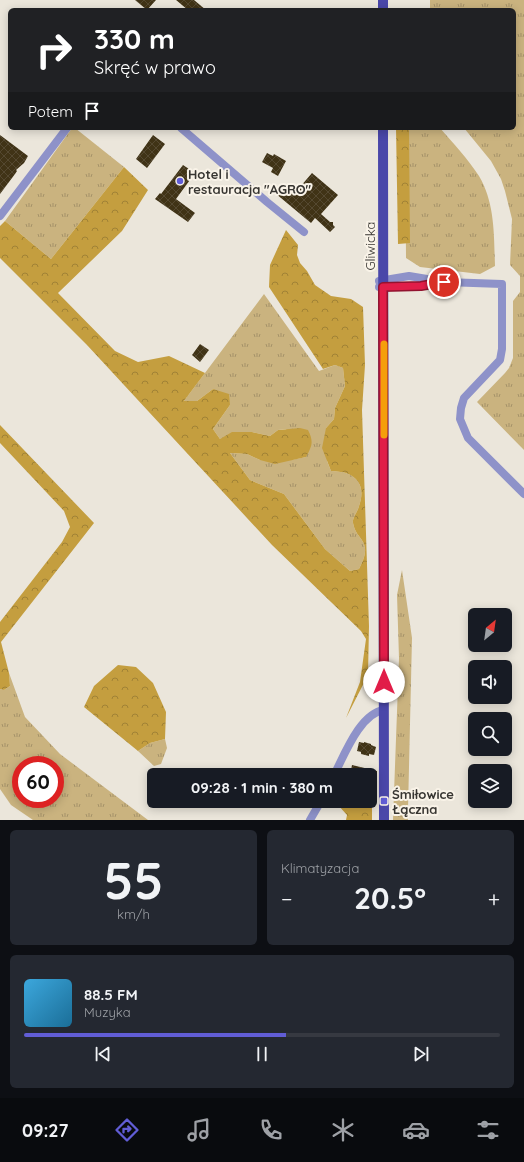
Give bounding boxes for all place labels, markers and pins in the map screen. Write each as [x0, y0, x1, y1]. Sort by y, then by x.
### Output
place label: Hotel i restauracja "AGRO" [188, 166, 312, 197]
marker: Hotel i restauracja "AGRO" [175, 176, 185, 186]
pin [427, 265, 461, 299]
place label: Śmiłowice Łączna [392, 786, 454, 817]
marker: Śmiłowice Łączna [379, 796, 389, 806]

